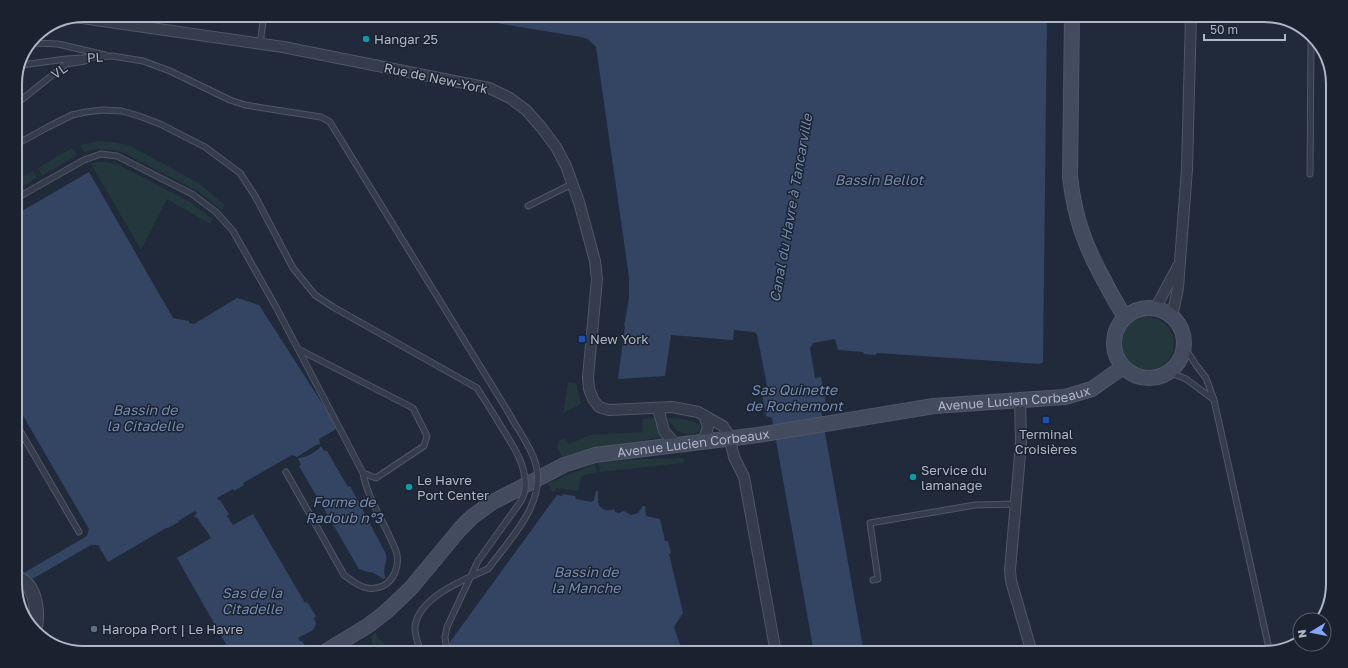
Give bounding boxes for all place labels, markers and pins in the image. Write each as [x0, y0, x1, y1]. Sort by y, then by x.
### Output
place label: Hangar 25 [374, 31, 438, 47]
marker: Hangar 25 [361, 34, 371, 44]
place label: New York [590, 331, 649, 347]
marker: New York [577, 334, 587, 344]
marker: Terminal Croisières [1041, 415, 1051, 425]
place label: Terminal Croisières [1015, 426, 1077, 457]
place label: Service du lamanage [921, 462, 987, 493]
place label: Le Havre Port Center [417, 472, 489, 503]
marker: Service du lamanage [908, 472, 918, 482]
marker: Le Havre Port Center [404, 482, 414, 492]
place label: Haropa Port | Le Havre [102, 621, 243, 637]
marker: Haropa Port | Le Havre [89, 624, 99, 634]

